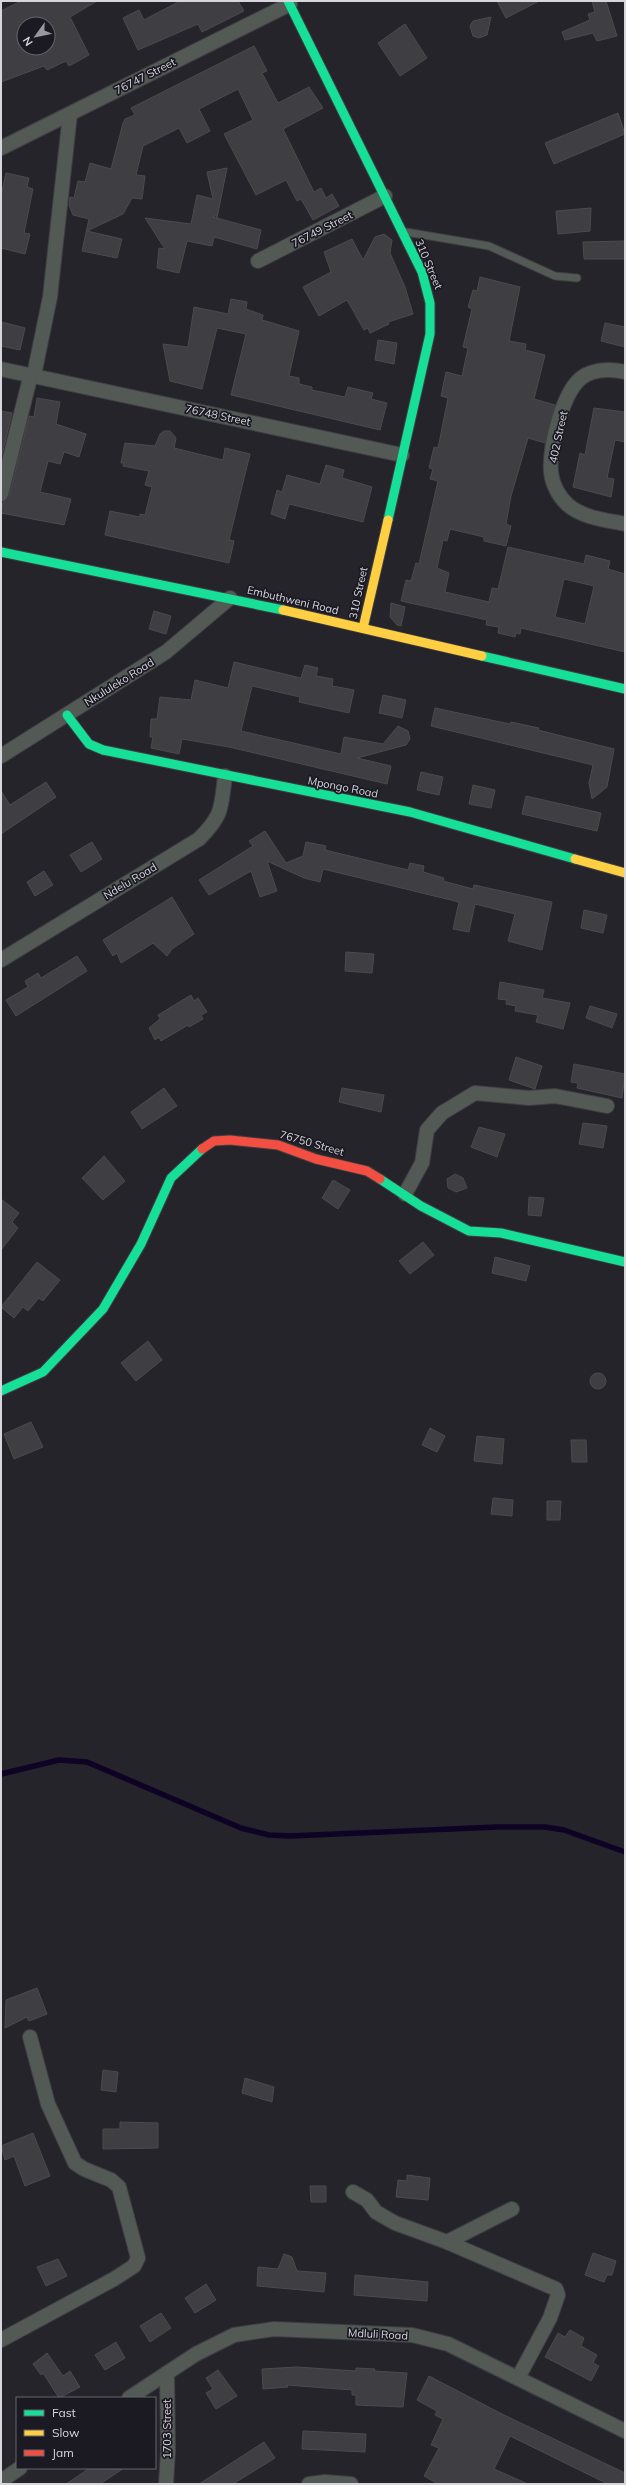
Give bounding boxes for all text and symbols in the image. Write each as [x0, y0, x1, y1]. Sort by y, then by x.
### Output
north arrow [16, 16, 56, 56]
text: N [19, 34, 36, 49]
street label: 76747 Street [112, 55, 178, 97]
street label: 76749 Street [289, 208, 355, 250]
street label: 310 Street [412, 237, 446, 291]
street label: 76748 Street [184, 401, 252, 429]
street label: 402 Street [546, 409, 570, 464]
street label: 310 Street [346, 565, 370, 620]
street label: Embuthweni Road [246, 583, 340, 617]
street label: Nkululeko Road [82, 655, 156, 709]
street label: Mpongo Road [307, 773, 379, 801]
street label: Ndelu Road [101, 860, 159, 902]
street label: 76750 Street [278, 1127, 346, 1159]
street label: Mdluli Road [348, 2325, 408, 2343]
legend [16, 2397, 156, 2469]
street label: 1703 Street [160, 2399, 174, 2459]
text: Fast [52, 2405, 76, 2420]
text: Slow [52, 2425, 80, 2440]
text: Jam [52, 2445, 74, 2460]

